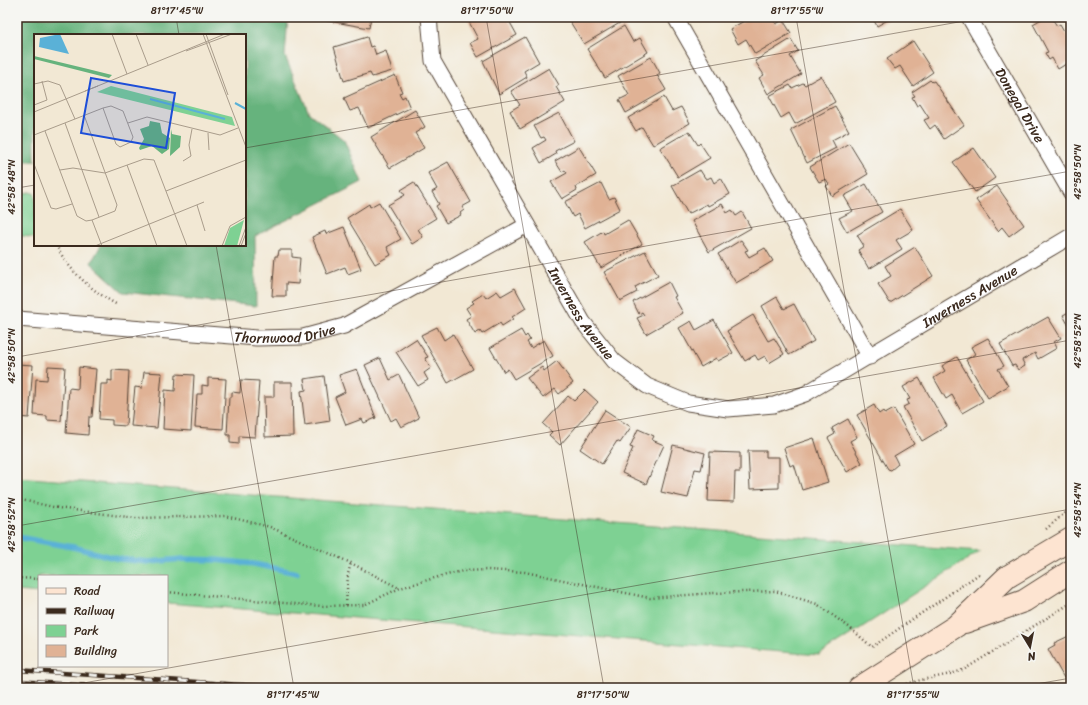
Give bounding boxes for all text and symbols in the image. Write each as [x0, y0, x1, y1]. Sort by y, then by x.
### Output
text: 81°17'45"W [151, 2, 204, 20]
text: 81°17'50"W [461, 2, 514, 20]
text: 81°17'55"W [771, 2, 823, 20]
inset map [34, 34, 246, 246]
street label: Donegal Drive [988, 63, 1052, 148]
text: 42°58'50"N [1069, 144, 1087, 200]
text: 42°58'48"N [3, 159, 21, 215]
street label: Inverness Avenue [916, 258, 1023, 335]
street label: Inverness Avenue [541, 261, 621, 366]
text: 42°58'52"N [1069, 313, 1087, 369]
street label: Thornwood Drive [233, 316, 338, 351]
text: 42°58'50"N [3, 328, 21, 384]
text: 42°58'54"N [1069, 482, 1087, 538]
text: 42°58'52"N [3, 497, 21, 553]
legend [38, 575, 168, 667]
text: Road [74, 580, 101, 602]
text: Railway [74, 600, 115, 622]
text: Park [74, 620, 99, 642]
north arrow [1010, 627, 1050, 667]
text: Building [74, 640, 117, 662]
text: N [1026, 646, 1038, 666]
text: 81°17'45"W [267, 686, 320, 704]
text: 81°17'50"W [577, 686, 630, 704]
text: 81°17'55"W [887, 686, 939, 704]

